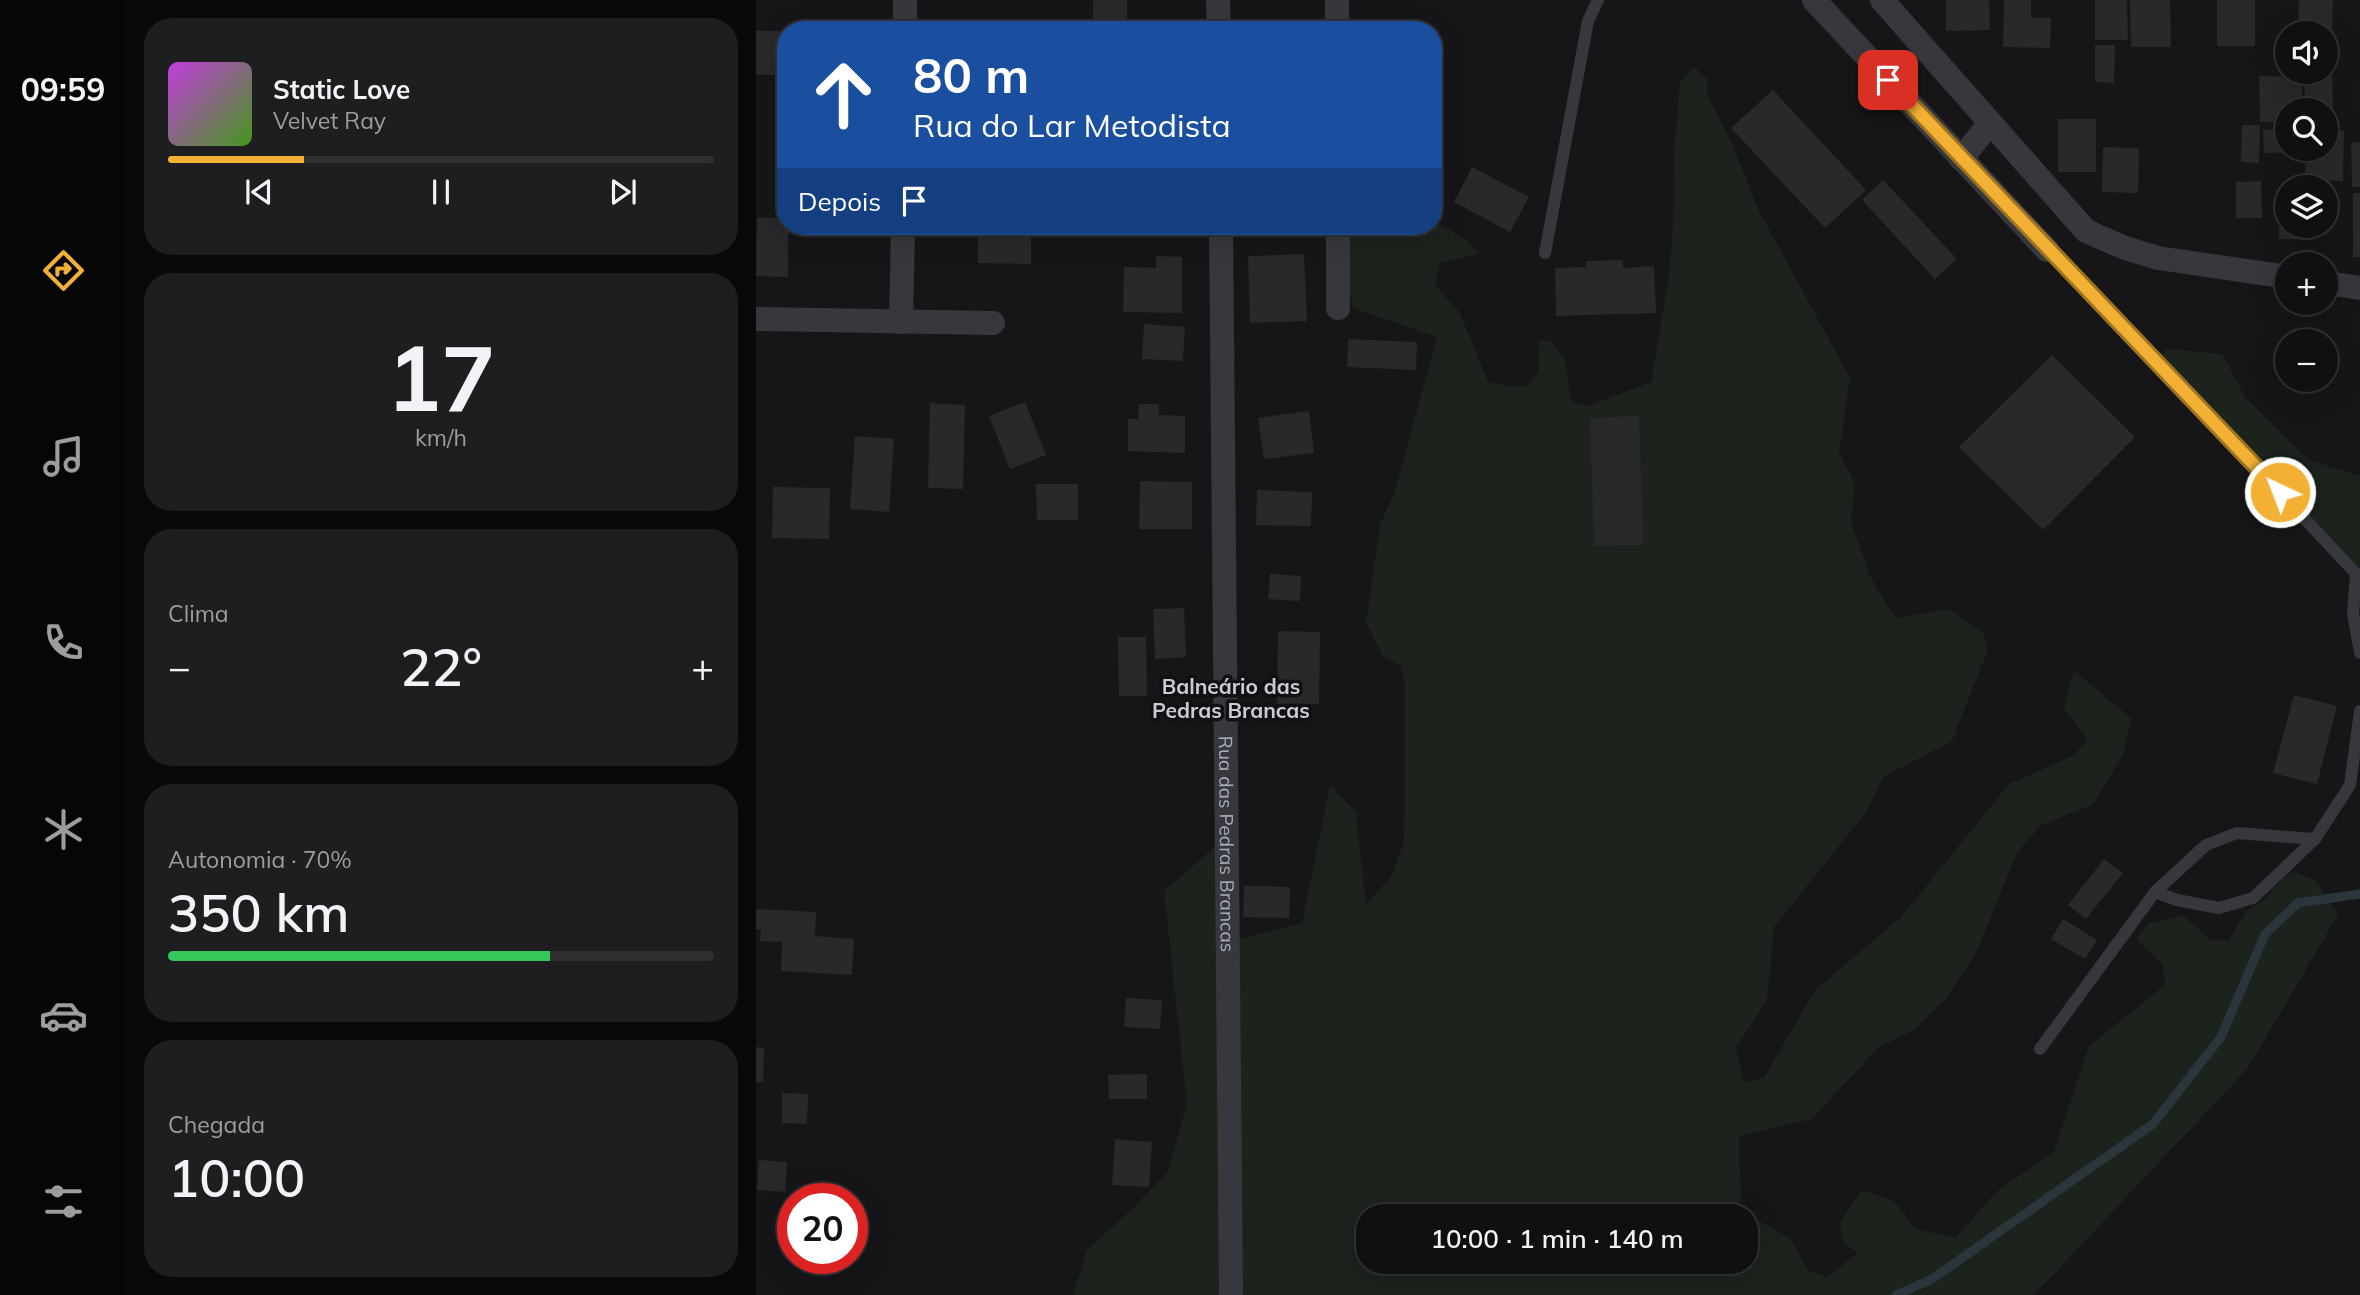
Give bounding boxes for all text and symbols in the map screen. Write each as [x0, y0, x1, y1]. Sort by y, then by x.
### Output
map controls [2275, 21, 2338, 392]
button: sound [2275, 21, 2338, 84]
text: 80 m [913, 44, 1029, 105]
icon: ahead [798, 49, 889, 140]
pin [1858, 50, 1918, 110]
icon: arrive [1869, 61, 1907, 99]
text: 09:59 [21, 69, 105, 109]
text: Static Love [273, 73, 410, 106]
button: search [2275, 98, 2338, 161]
text: Rua do Lar Metodista [913, 105, 1231, 145]
text: Velvet Ray [273, 106, 386, 135]
icon: previous [240, 173, 278, 211]
icon: pause [422, 173, 460, 211]
icon: next [604, 173, 642, 211]
button: layers [2275, 175, 2338, 238]
icon: arrive [895, 182, 933, 220]
text: Depois [798, 185, 881, 218]
icon: directions [39, 246, 88, 295]
button: + [2275, 252, 2338, 315]
text: 17 [386, 320, 496, 434]
button: − [2275, 329, 2338, 392]
text: km/h [415, 423, 467, 452]
icon: music [39, 432, 88, 481]
position arrow [2243, 455, 2317, 529]
text: Clima [168, 599, 229, 628]
icon: phone [39, 618, 88, 667]
text: 22° [400, 634, 482, 699]
text: − [168, 643, 191, 691]
text: + [691, 643, 714, 691]
district label: Balneário das Pedras Brancas [1152, 673, 1310, 723]
street label: Rua das Pedras Brancas [1214, 736, 1240, 952]
icon: climate [39, 805, 88, 854]
text: Autonomia · 70% [168, 845, 352, 874]
text: 350 km [168, 880, 349, 945]
icon: car [39, 991, 88, 1040]
text: Chegada [168, 1110, 265, 1139]
text: 10:00 [168, 1145, 305, 1210]
icon: filters [39, 1177, 88, 1226]
speed limit sign: 20 [777, 1183, 868, 1274]
text: 10:00 · 1 min · 140 m [1430, 1222, 1684, 1255]

